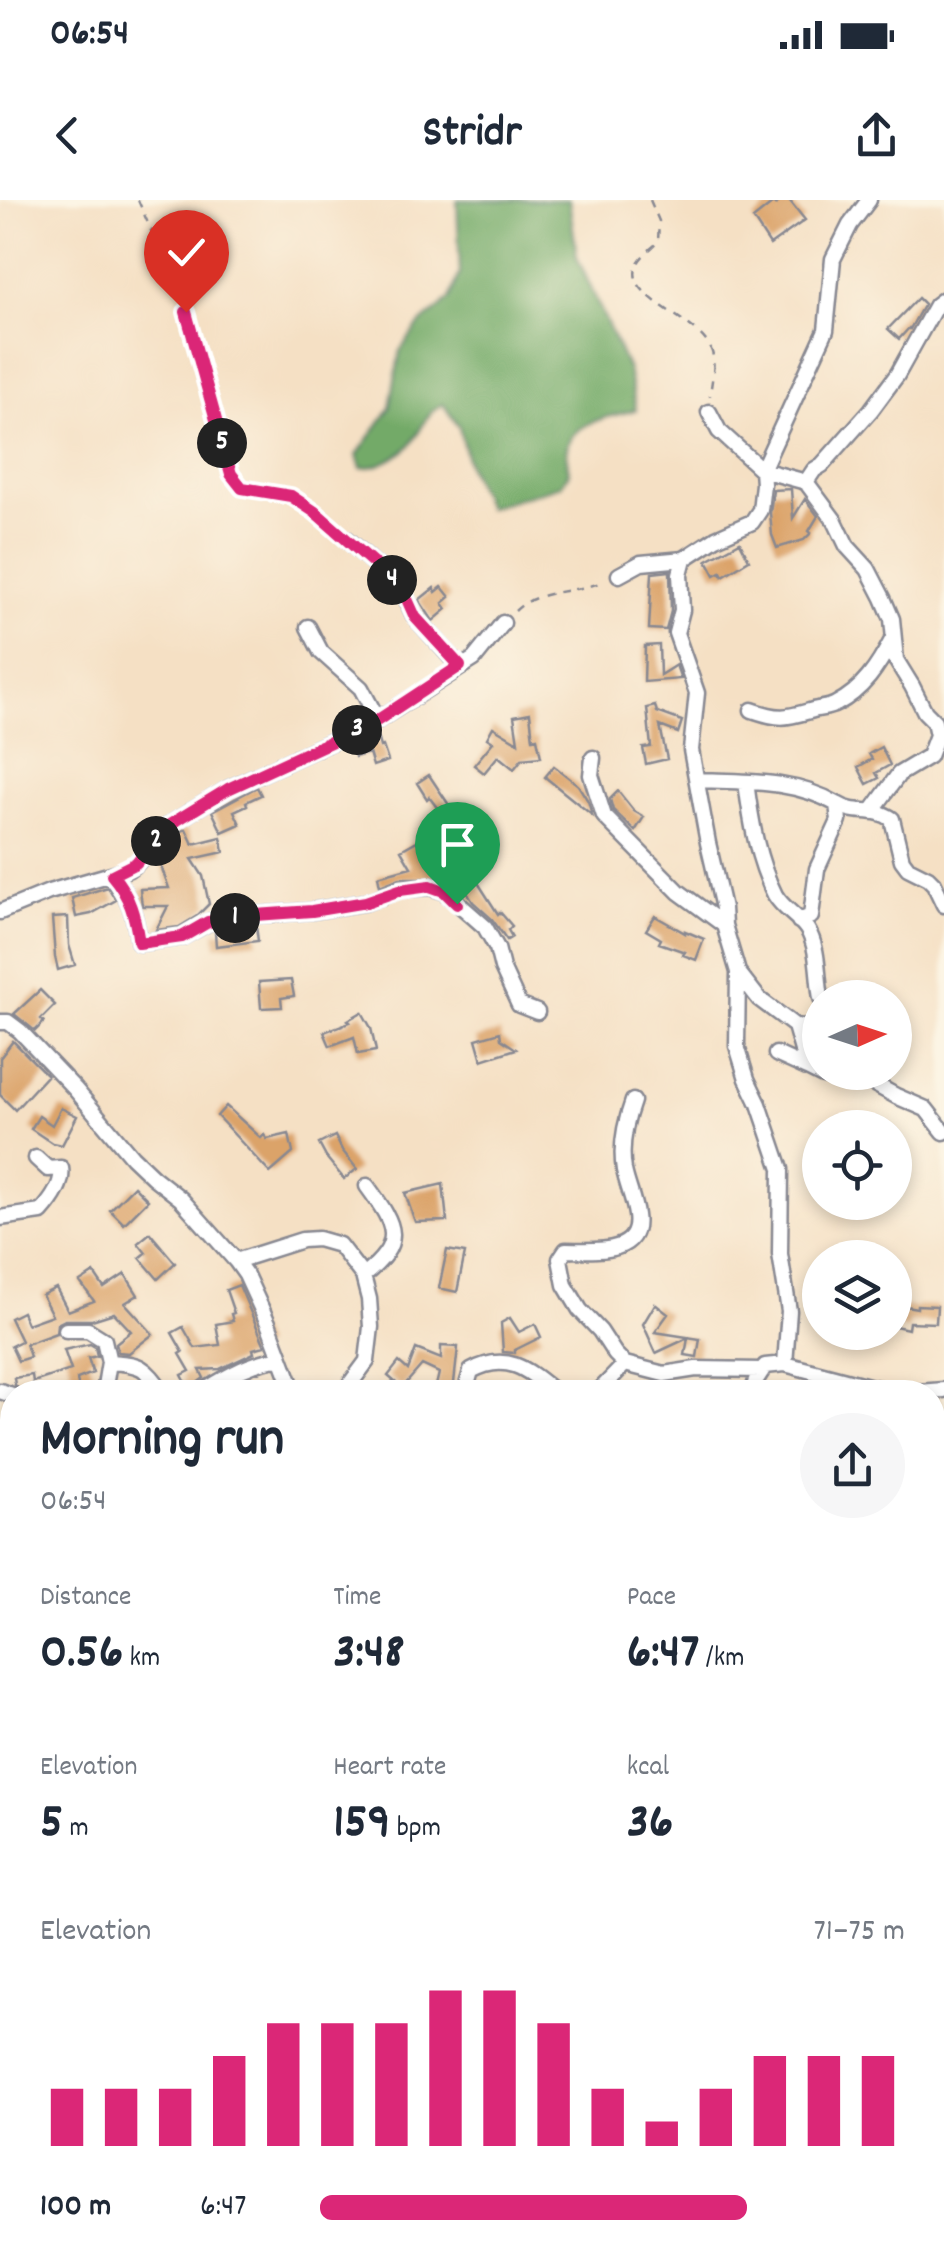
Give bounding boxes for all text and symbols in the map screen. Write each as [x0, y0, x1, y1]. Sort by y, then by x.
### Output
text: 06:54 [50, 8, 129, 63]
text: Stridr [422, 103, 522, 167]
icon: back [40, 108, 95, 163]
icon: share [849, 108, 904, 163]
pin [144, 210, 229, 313]
icon: check [159, 225, 214, 280]
pin: 5 [197, 418, 247, 468]
text: 5 [216, 423, 228, 463]
pin: 4 [367, 555, 417, 605]
text: 4 [386, 560, 398, 600]
pin: 3 [332, 705, 382, 755]
text: 3 [351, 710, 363, 750]
pin [415, 802, 500, 905]
pin: 2 [131, 816, 181, 866]
icon: arrive [430, 817, 485, 872]
text: 2 [150, 821, 162, 861]
pin: 1 [210, 893, 260, 943]
text: 1 [232, 898, 238, 938]
north arrow [802, 980, 912, 1090]
map controls [802, 980, 912, 1350]
button: locate [802, 1110, 912, 1220]
button: layers [802, 1240, 912, 1350]
text: Morning run [40, 1403, 284, 1482]
button: share [800, 1413, 905, 1518]
text: 06:54 [40, 1480, 107, 1526]
text: Distance [40, 1579, 131, 1619]
text: Time [333, 1579, 381, 1619]
text: Pace [627, 1579, 676, 1619]
text: 0.56 [40, 1619, 123, 1691]
text: 3:48 [333, 1619, 405, 1691]
text: 6:47 [627, 1619, 699, 1691]
text: km [123, 1640, 160, 1680]
text: /km [699, 1640, 744, 1680]
text: Elevation [40, 1749, 137, 1789]
text: Heart rate [333, 1749, 446, 1789]
text: kcal [627, 1749, 669, 1789]
text: 5 [40, 1789, 63, 1861]
text: 159 [333, 1789, 390, 1861]
text: 36 [627, 1789, 673, 1861]
text: m [63, 1810, 89, 1850]
text: bpm [390, 1810, 441, 1850]
text: Elevation [40, 1910, 151, 1956]
text: 71–75 m [813, 1910, 905, 1956]
text: 100 m [40, 2185, 111, 2231]
text: 6:47 [200, 2185, 247, 2231]

